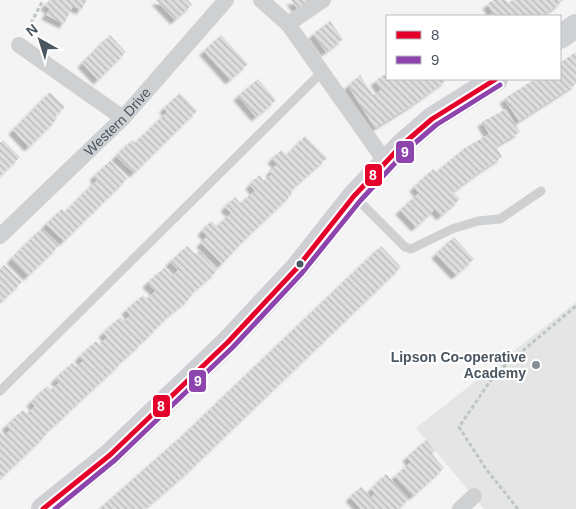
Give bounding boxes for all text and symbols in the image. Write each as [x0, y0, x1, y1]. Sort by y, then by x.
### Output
north arrow [15, 15, 65, 65]
legend [386, 15, 561, 80]
text: N [23, 20, 41, 39]
text: 8 [431, 26, 439, 43]
text: 9 [431, 51, 439, 68]
street label: Western Drive [81, 84, 154, 159]
line badge: 9 [395, 140, 415, 164]
text: 9 [401, 144, 409, 160]
line badge: 8 [364, 163, 383, 187]
text: 8 [369, 167, 377, 183]
unlabelled marker [295, 259, 305, 269]
place label: Lipson Co-operative Academy [391, 349, 526, 381]
marker: Lipson Co-operative Academy [530, 359, 542, 371]
line badge: 9 [188, 369, 207, 393]
text: 9 [194, 373, 202, 389]
line badge: 8 [152, 394, 171, 418]
text: 8 [157, 398, 165, 414]

